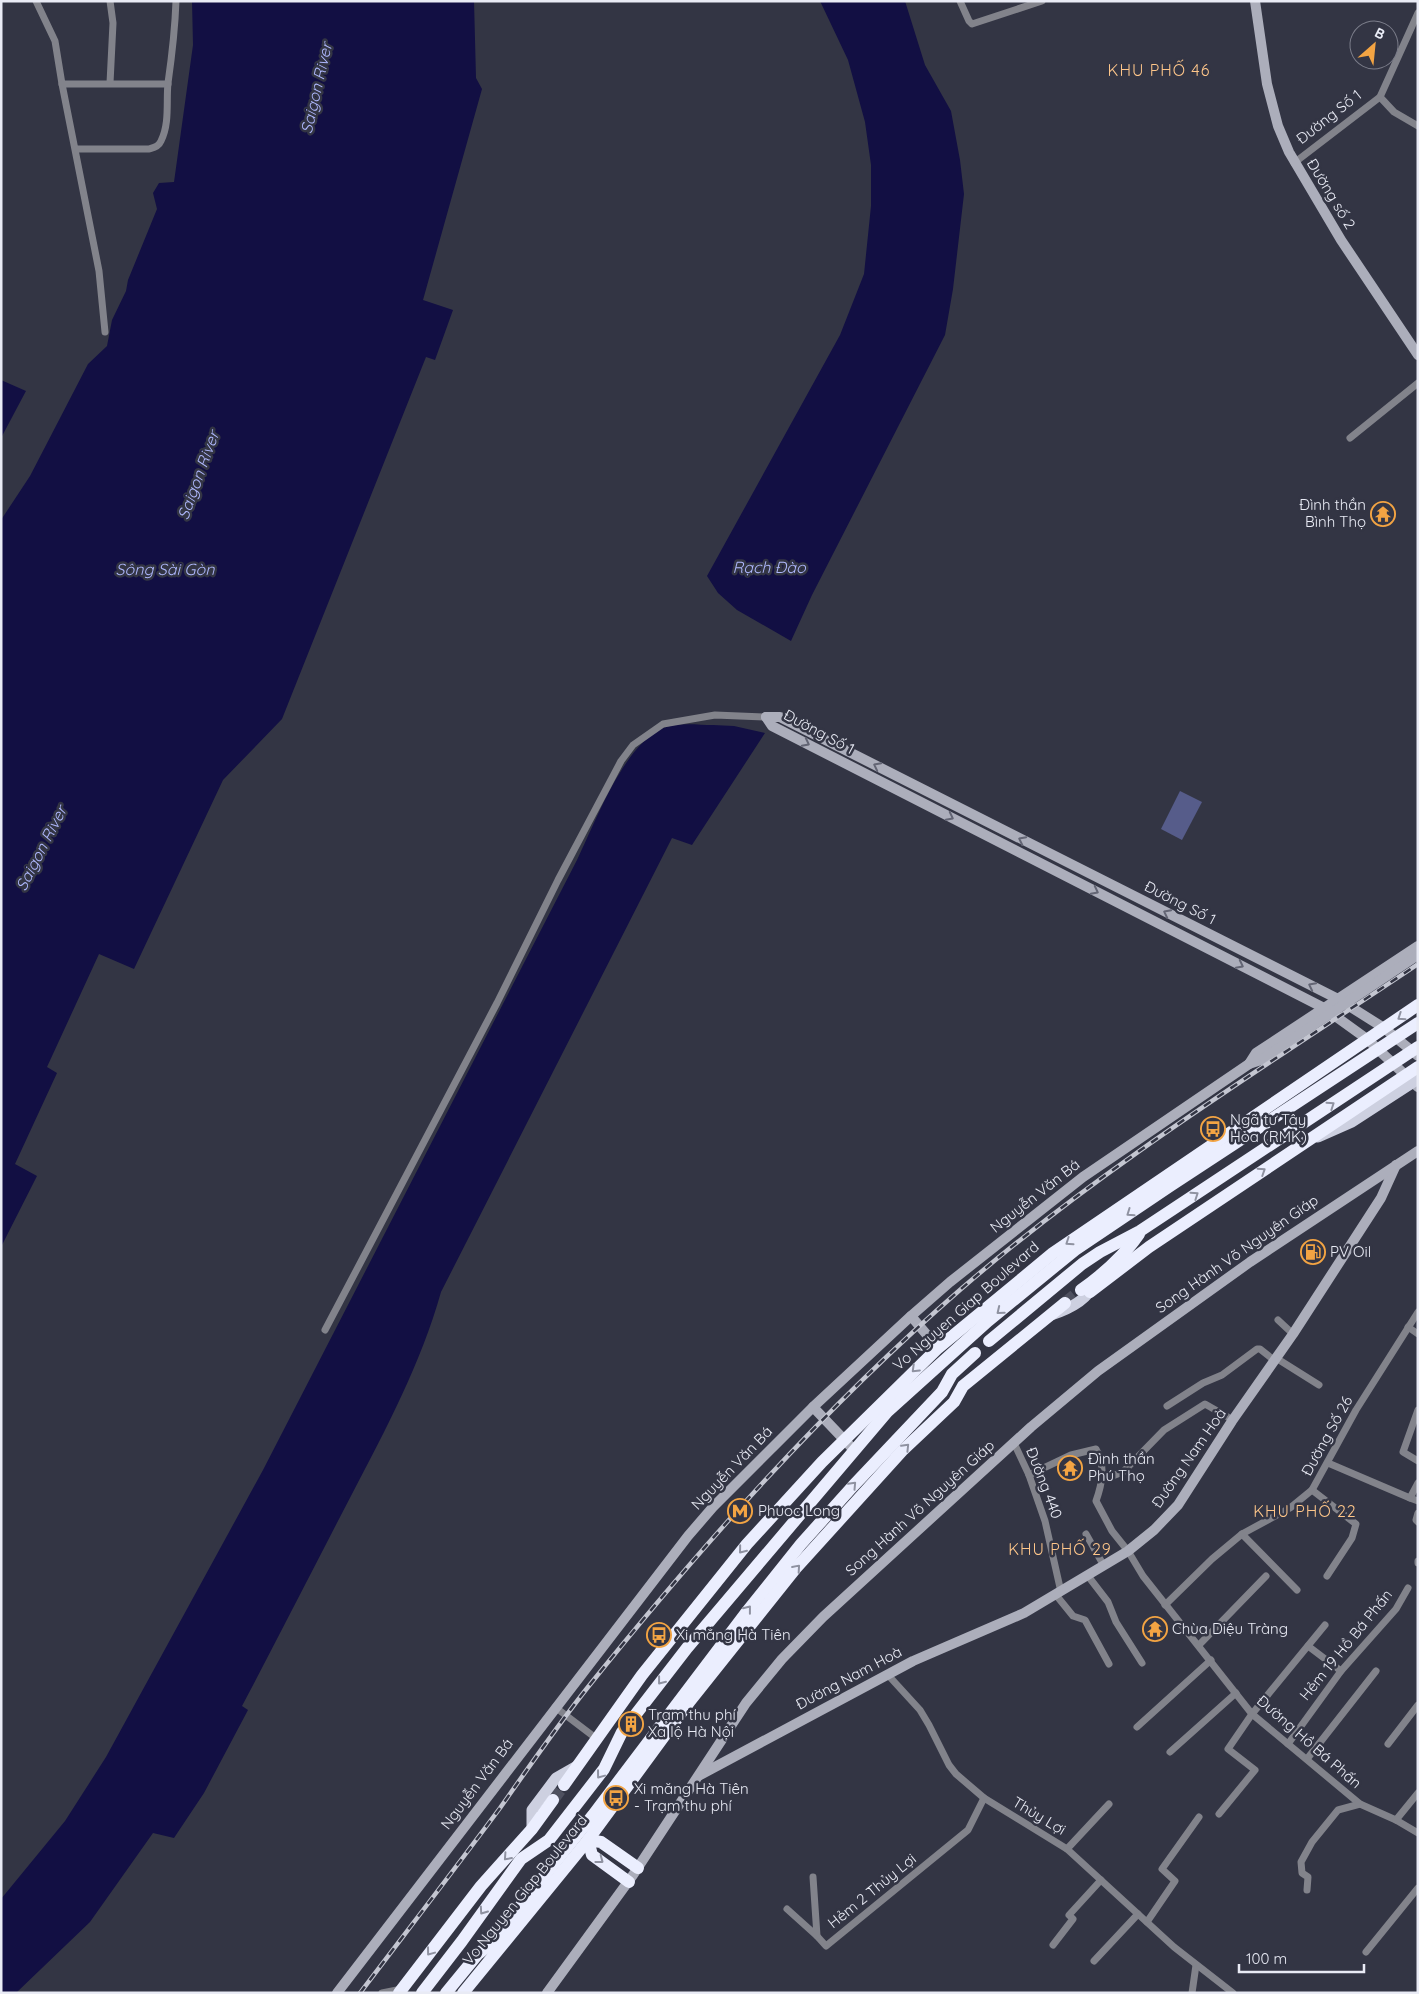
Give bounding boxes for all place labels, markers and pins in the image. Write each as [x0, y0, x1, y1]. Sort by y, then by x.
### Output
place label: Đình thần Bình Thọ [1299, 495, 1366, 531]
temple icon: Đình thần Bình Thọ [1370, 501, 1396, 527]
place label: Ngã tư Tây Hòa (RMK) [1230, 1110, 1307, 1146]
bus stop icon: Ngã tư Tây Hòa (RMK) [1200, 1116, 1226, 1142]
fuel station icon: PV Oil [1300, 1239, 1326, 1265]
place label: PV Oil [1330, 1242, 1371, 1261]
place label: Đình thần Phú Thọ [1088, 1449, 1155, 1485]
temple icon: Đình thần Phú Thọ [1057, 1455, 1083, 1481]
metro station icon: Phuoc Long [727, 1498, 753, 1524]
place label: Phuoc Long [758, 1501, 840, 1520]
temple icon: Chùa Diệu Tràng [1142, 1616, 1168, 1642]
place label: Chùa Diệu Tràng [1172, 1619, 1288, 1638]
bus stop icon: Xi măng Hà Tiên [646, 1622, 672, 1648]
place label: Xi măng Hà Tiên [676, 1625, 791, 1644]
place label: Trạm thu phí Xa lộ Hà Nội [648, 1705, 736, 1741]
building icon: Trạm thu phí Xa lộ Hà Nội [618, 1711, 644, 1737]
place label: Xi măng Hà Tiên - Trạm thu phí [634, 1779, 749, 1815]
bus stop icon: Xi măng Hà Tiên - Trạm thu phí [603, 1785, 629, 1811]

